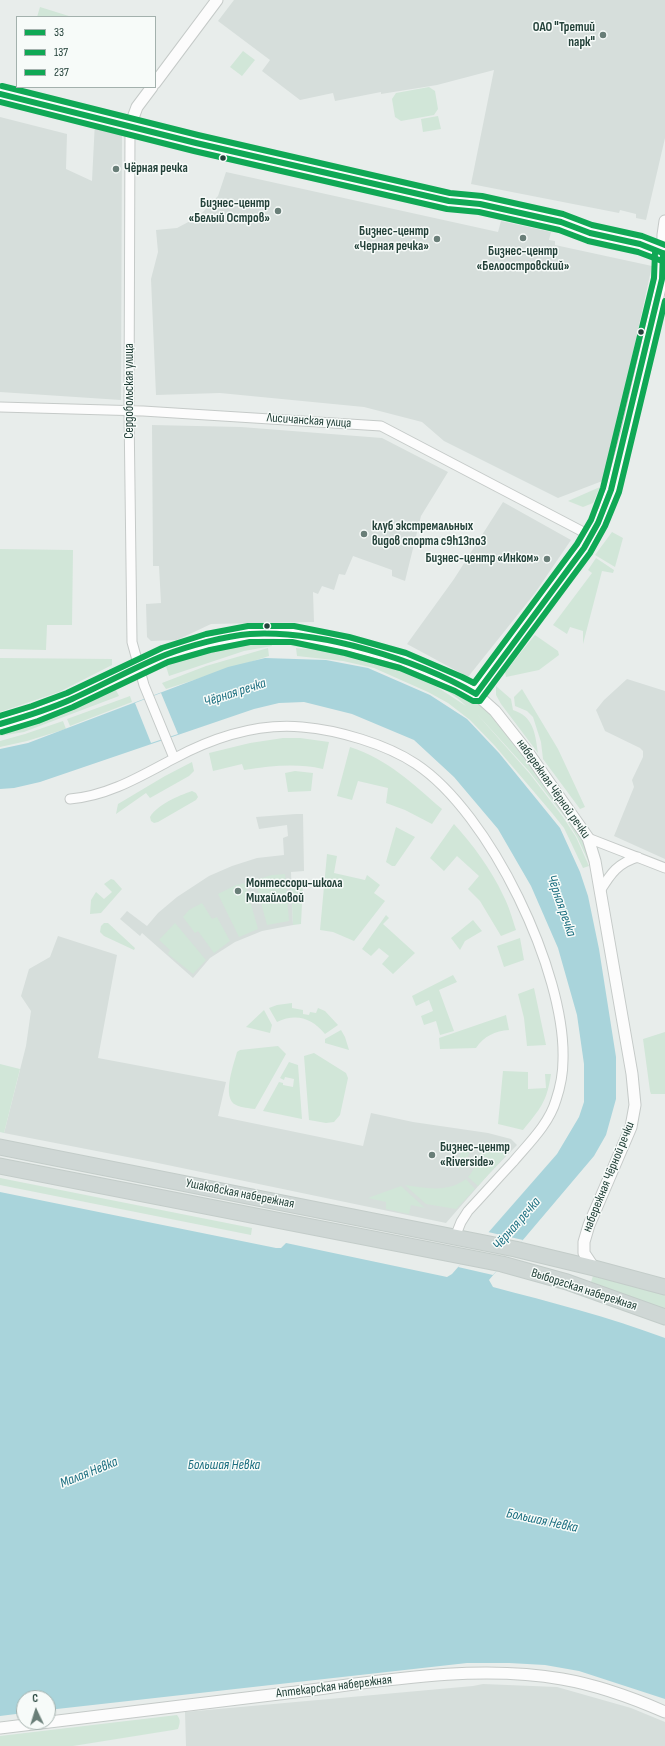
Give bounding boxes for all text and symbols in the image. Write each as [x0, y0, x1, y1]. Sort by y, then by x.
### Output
legend [16, 16, 156, 88]
place label: ОАО "Третий парк" [533, 20, 595, 51]
text: 33 [54, 25, 64, 40]
marker: ОАО "Третий парк" [598, 30, 608, 40]
text: 137 [54, 45, 68, 60]
text: 237 [54, 65, 69, 80]
unlabelled marker [218, 153, 228, 163]
place label: Чёрная речка [124, 161, 188, 177]
marker: Чёрная речка [111, 164, 121, 174]
place label: Бизнес-центр «Белый Остров» [188, 196, 270, 227]
marker: Бизнес-центр «Белый Остров» [273, 206, 283, 216]
place label: Бизнес-центр «Черная речка» [354, 224, 429, 255]
marker: Бизнес-центр «Белоостровский» [518, 233, 528, 243]
marker: Бизнес-центр «Черная речка» [432, 234, 442, 244]
place label: Бизнес-центр «Белоостровский» [477, 244, 569, 275]
unlabelled marker [636, 327, 646, 337]
street label: Сердобольская улица [122, 343, 138, 439]
street label: Лисичанская улица [266, 410, 352, 432]
place label: клуб экстремальных видов спорта c9h13no3 [372, 519, 486, 550]
marker: клуб экстремальных видов спорта c9h13no3 [359, 529, 369, 539]
place label: Бизнес-центр «Инком» [425, 551, 539, 567]
marker: Бизнес-центр «Инком» [542, 554, 552, 564]
unlabelled marker [262, 621, 272, 631]
water label: Чёрная речка [202, 675, 268, 711]
street label: набережная Чёрной речки [513, 736, 593, 842]
water label: Чёрная речка [543, 873, 579, 939]
place label: Монтессори-школа Михайловой [246, 876, 343, 907]
marker: Монтессори-школа Михайловой [233, 886, 243, 896]
street label: набережная Чёрной речки [580, 1120, 638, 1234]
place label: Бизнес-центр «Riverside» [440, 1140, 510, 1171]
marker: Бизнес-центр «Riverside» [427, 1150, 437, 1160]
street label: Ушаковская набережная [184, 1176, 296, 1212]
water label: Чёрная речка [490, 1194, 544, 1254]
street label: Выборгская набережная [529, 1265, 639, 1315]
water label: Малая Невка [58, 1454, 120, 1492]
water label: Большая Невка [188, 1457, 260, 1473]
water label: Большая Невка [505, 1505, 579, 1537]
street label: Аптекарская набережная [275, 1672, 393, 1702]
north arrow [16, 1690, 56, 1730]
text: С [32, 1692, 38, 1705]

